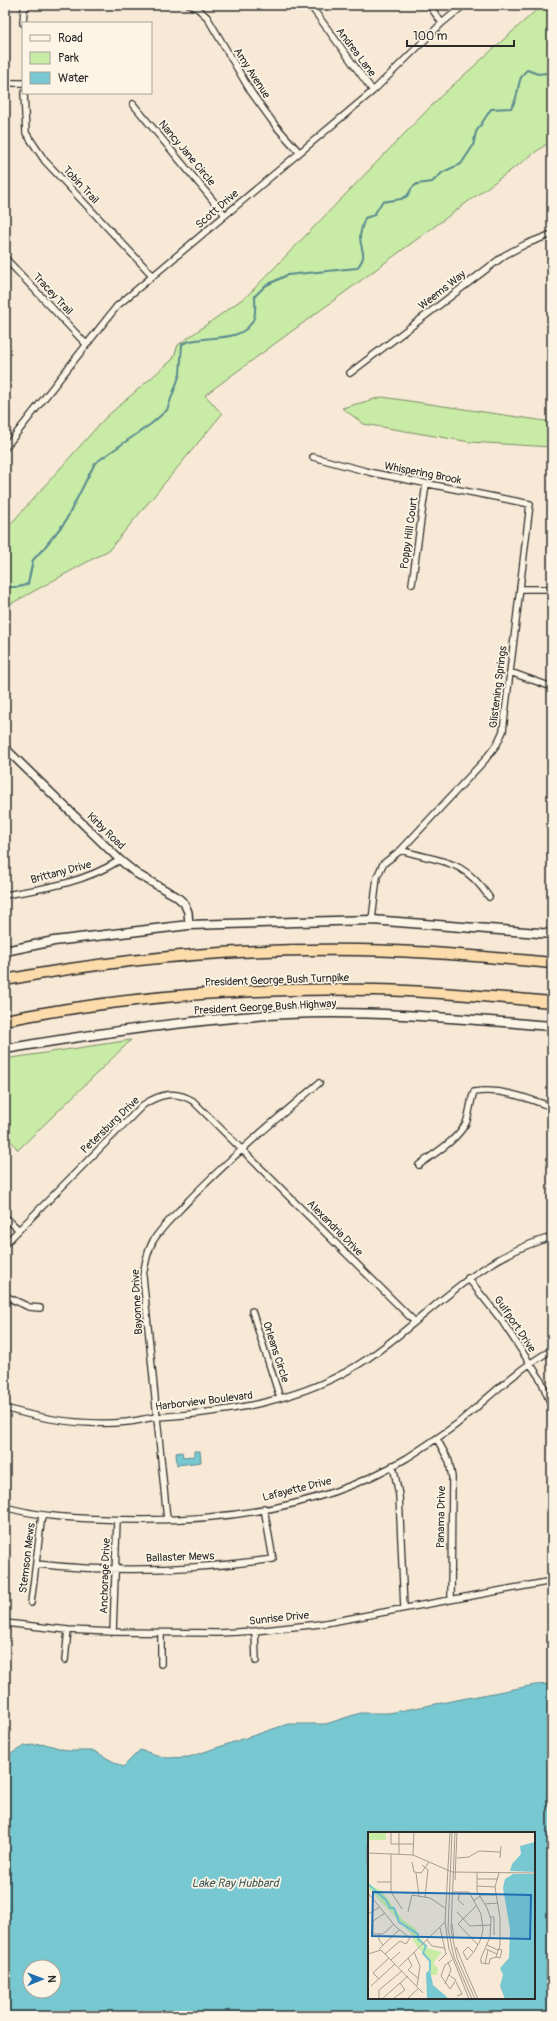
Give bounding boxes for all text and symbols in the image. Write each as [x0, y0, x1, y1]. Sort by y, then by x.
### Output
legend [22, 22, 152, 94]
scale bar [407, 22, 514, 48]
street label: Andrea Lane [333, 25, 379, 80]
text: 100 m [413, 29, 448, 44]
text: Road [58, 31, 83, 46]
street label: Amy Avenue [231, 45, 273, 101]
text: Park [58, 51, 79, 66]
text: Water [58, 71, 89, 86]
street label: Nancy Jane Circle [156, 118, 219, 189]
street label: Tobin Trail [60, 163, 102, 207]
street label: Scott Drive [193, 186, 242, 231]
street label: Weems Way [416, 267, 468, 312]
street label: Tracey Trail [30, 270, 76, 318]
street label: Whispering Brook [383, 459, 463, 487]
street label: Poppy Hill Court [398, 496, 421, 570]
street label: Glistening Springs [487, 645, 509, 729]
street label: Kirby Road [84, 810, 128, 852]
street label: Brittany Drive [29, 858, 93, 886]
street label: President George Bush Turnpike [205, 971, 350, 989]
street label: President George Bush Highway [193, 997, 337, 1017]
street label: Petersburg Drive [78, 1093, 142, 1156]
street label: Alexandria Drive [304, 1197, 366, 1259]
street label: Bayonne Drive [129, 1268, 145, 1335]
street label: Gulfport Drive [491, 1293, 539, 1355]
street label: Orleans Circle [260, 1320, 292, 1385]
street label: Harborview Boulevard [154, 1389, 254, 1413]
street label: Lafayette Drive [261, 1474, 333, 1504]
street label: Panama Drive [434, 1485, 448, 1548]
street label: Stemson Mews [16, 1522, 38, 1594]
street label: Anchorage Drive [97, 1537, 113, 1614]
street label: Ballaster Mews [146, 1549, 215, 1565]
street label: Sunrise Drive [248, 1608, 310, 1628]
inset map [368, 1832, 535, 1999]
water label: Lake Ray Hubbard [191, 1876, 281, 1891]
north arrow [22, 1959, 62, 1999]
text: N [45, 1975, 58, 1983]

